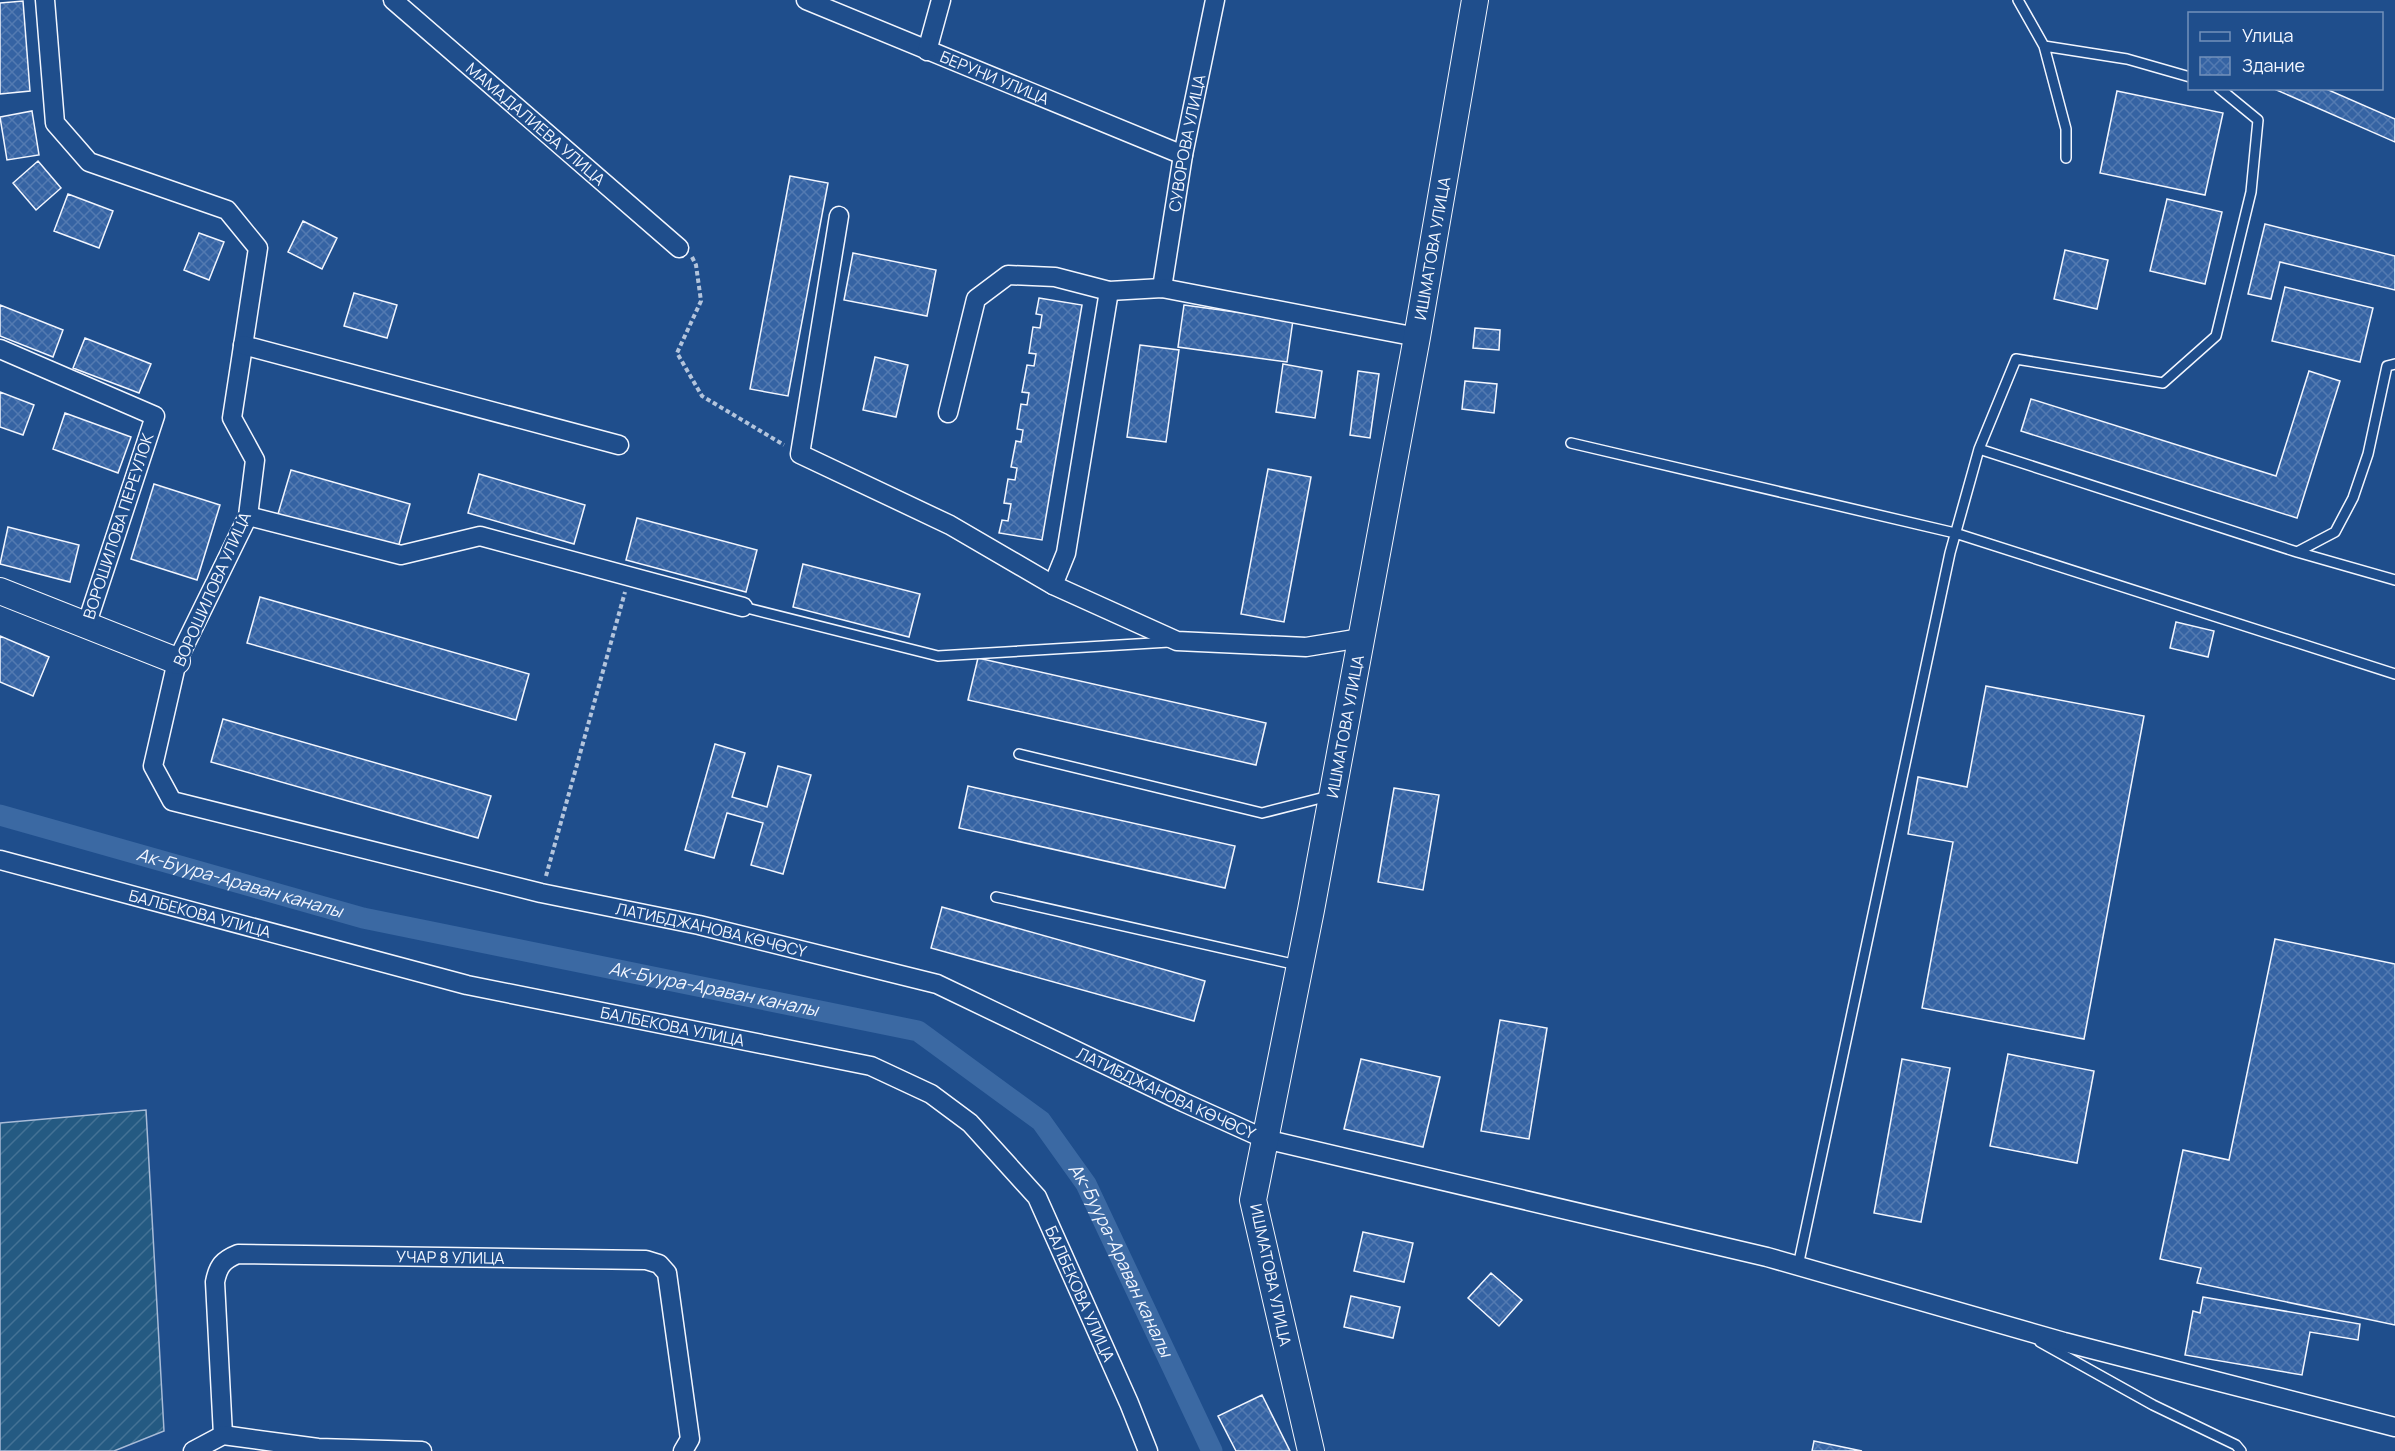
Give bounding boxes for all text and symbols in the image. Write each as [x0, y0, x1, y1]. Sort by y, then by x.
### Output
legend [2188, 12, 2383, 90]
text: Улица [2242, 23, 2294, 47]
street label: БЕРУНИ УЛИЦА [937, 45, 1053, 110]
text: Здание [2242, 53, 2305, 77]
street label: МАМАДАЛИЕВА УЛИЦА [462, 57, 610, 190]
street label: СУВОРОВА УЛИЦА [1163, 72, 1210, 213]
street label: ИШМАТОВА УЛИЦА [1409, 175, 1455, 322]
street label: ВОРОШИЛОВА ПЕРЕУЛОК [78, 430, 159, 622]
street label: ВОРОШИЛОВА УЛИЦА [168, 508, 256, 670]
street label: ИШМАТОВА УЛИЦА [1321, 653, 1369, 800]
water label: Ак-Буура-Араван каналы [134, 841, 347, 923]
street label: БАЛБЕКОВА УЛИЦА [126, 884, 274, 943]
street label: ЛАТИБДЖАНОВА КӨЧӨСҮ [614, 897, 809, 962]
water label: Ак-Буура-Араван каналы [607, 955, 822, 1022]
street label: БАЛБЕКОВА УЛИЦА [599, 1001, 746, 1051]
street label: ЛАТИБДЖАНОВА КӨЧӨСҮ [1073, 1042, 1259, 1144]
water label: Ак-Буура-Араван каналы [1064, 1158, 1180, 1362]
street label: ИШМАТОВА УЛИЦА [1245, 1202, 1297, 1348]
street label: БАЛБЕКОВА УЛИЦА [1040, 1222, 1120, 1365]
street label: УЧАР 8 УЛИЦА [396, 1245, 505, 1269]

